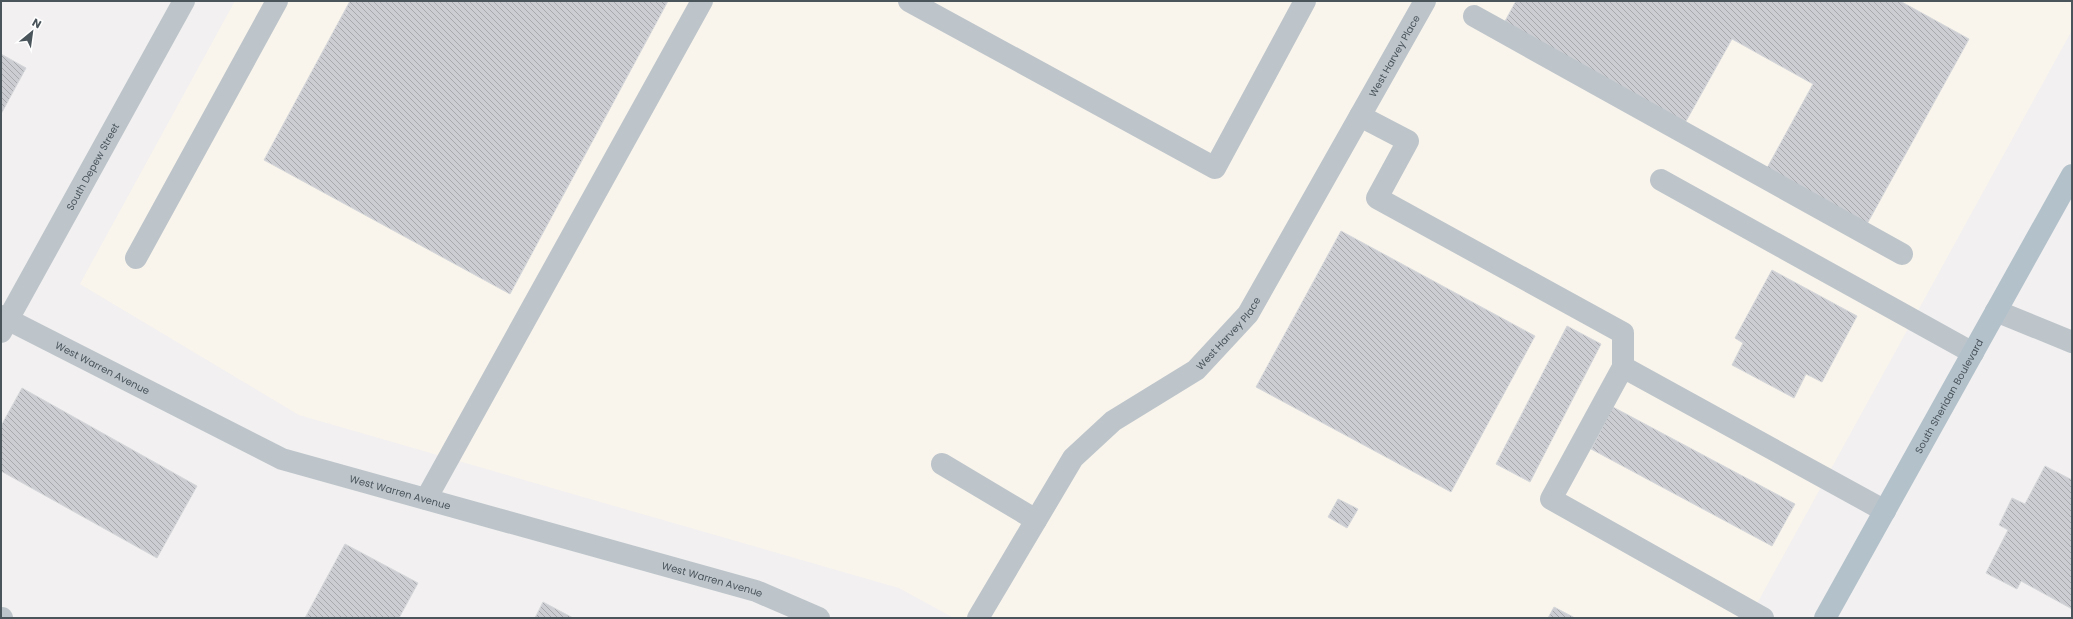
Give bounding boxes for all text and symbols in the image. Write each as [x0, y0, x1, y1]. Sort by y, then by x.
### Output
north arrow [12, 12, 52, 52]
street label: West Harvey Place [1365, 12, 1424, 100]
text: N [29, 14, 44, 32]
street label: South Depew Street [63, 120, 123, 213]
street label: West Harvey Place [1193, 294, 1264, 373]
street label: South Sheridan Boulevard [1911, 336, 1987, 456]
street label: West Warren Avenue [52, 338, 152, 399]
street label: West Warren Avenue [348, 471, 452, 514]
street label: West Warren Avenue [660, 558, 765, 601]

